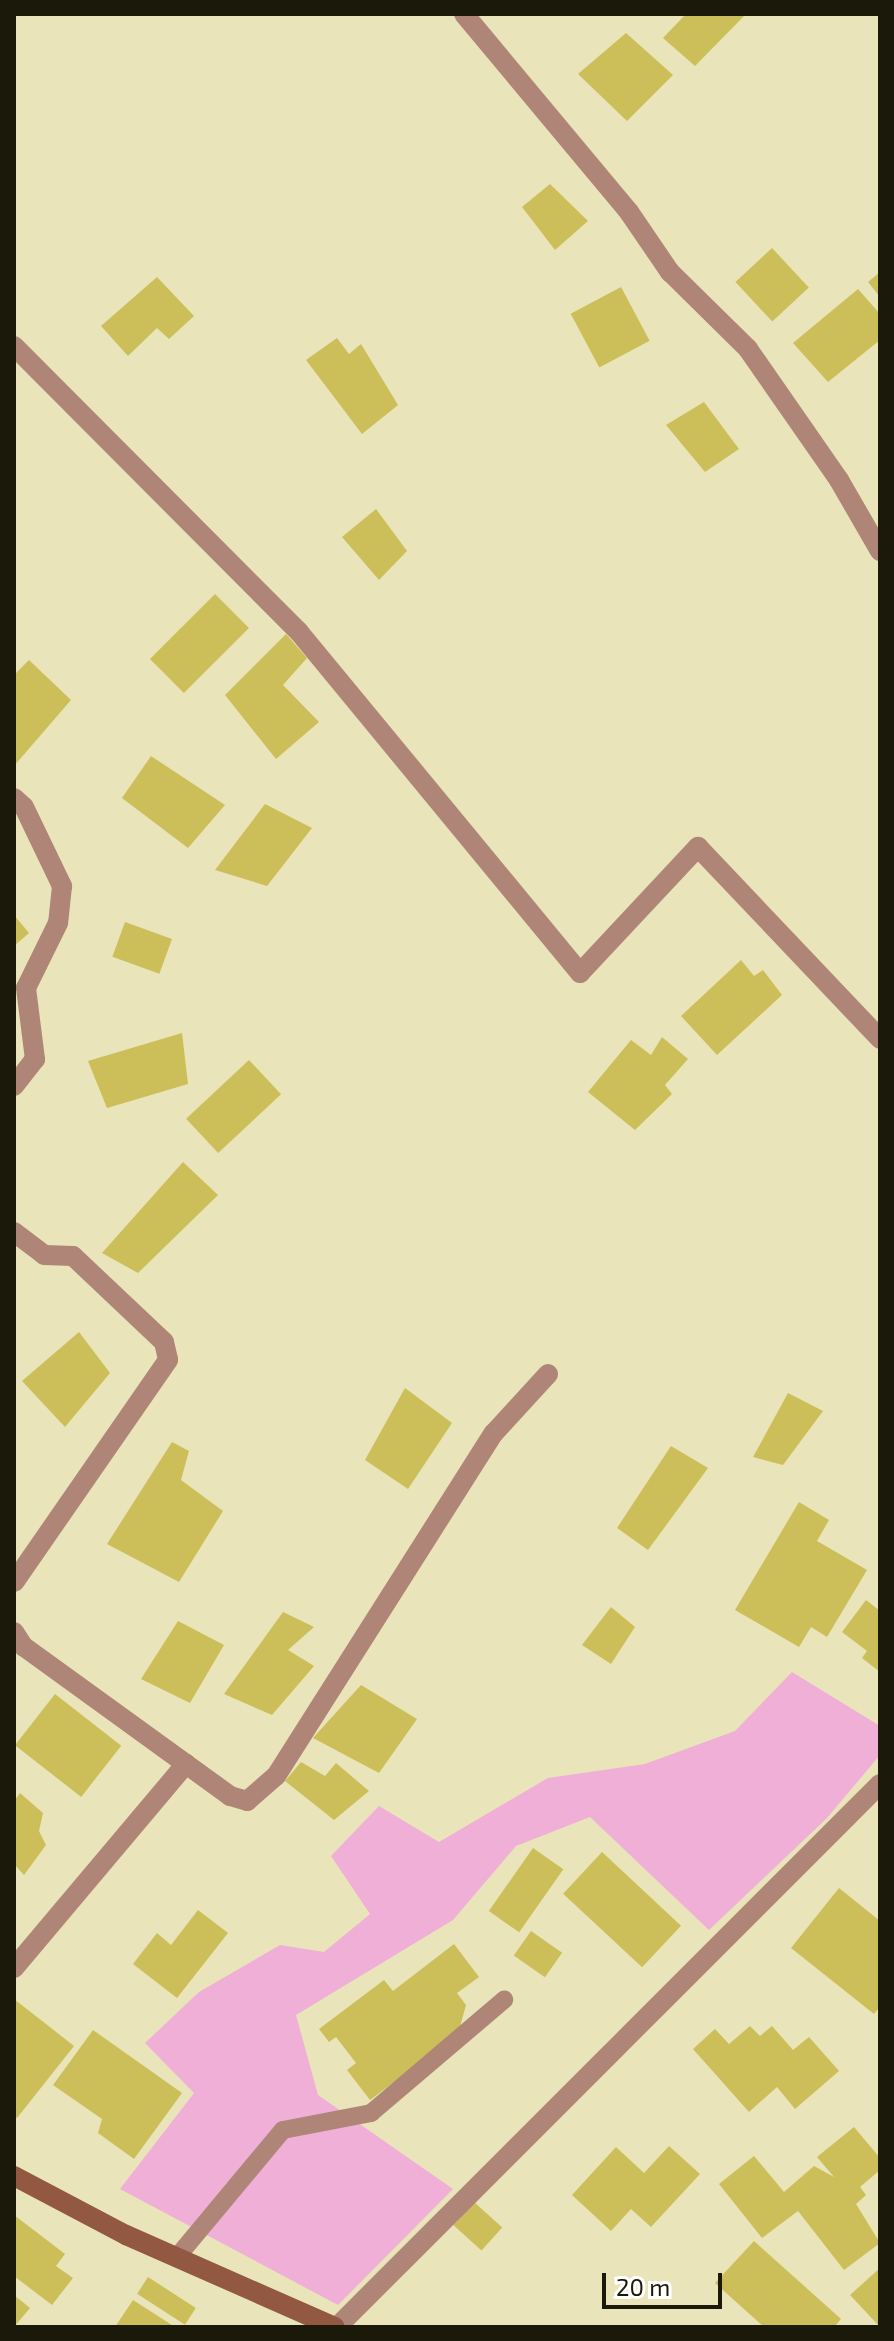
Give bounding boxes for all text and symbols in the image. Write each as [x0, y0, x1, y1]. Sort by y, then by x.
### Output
scale bar [606, 2257, 726, 2307]
text: 20 m [616, 2272, 670, 2301]

